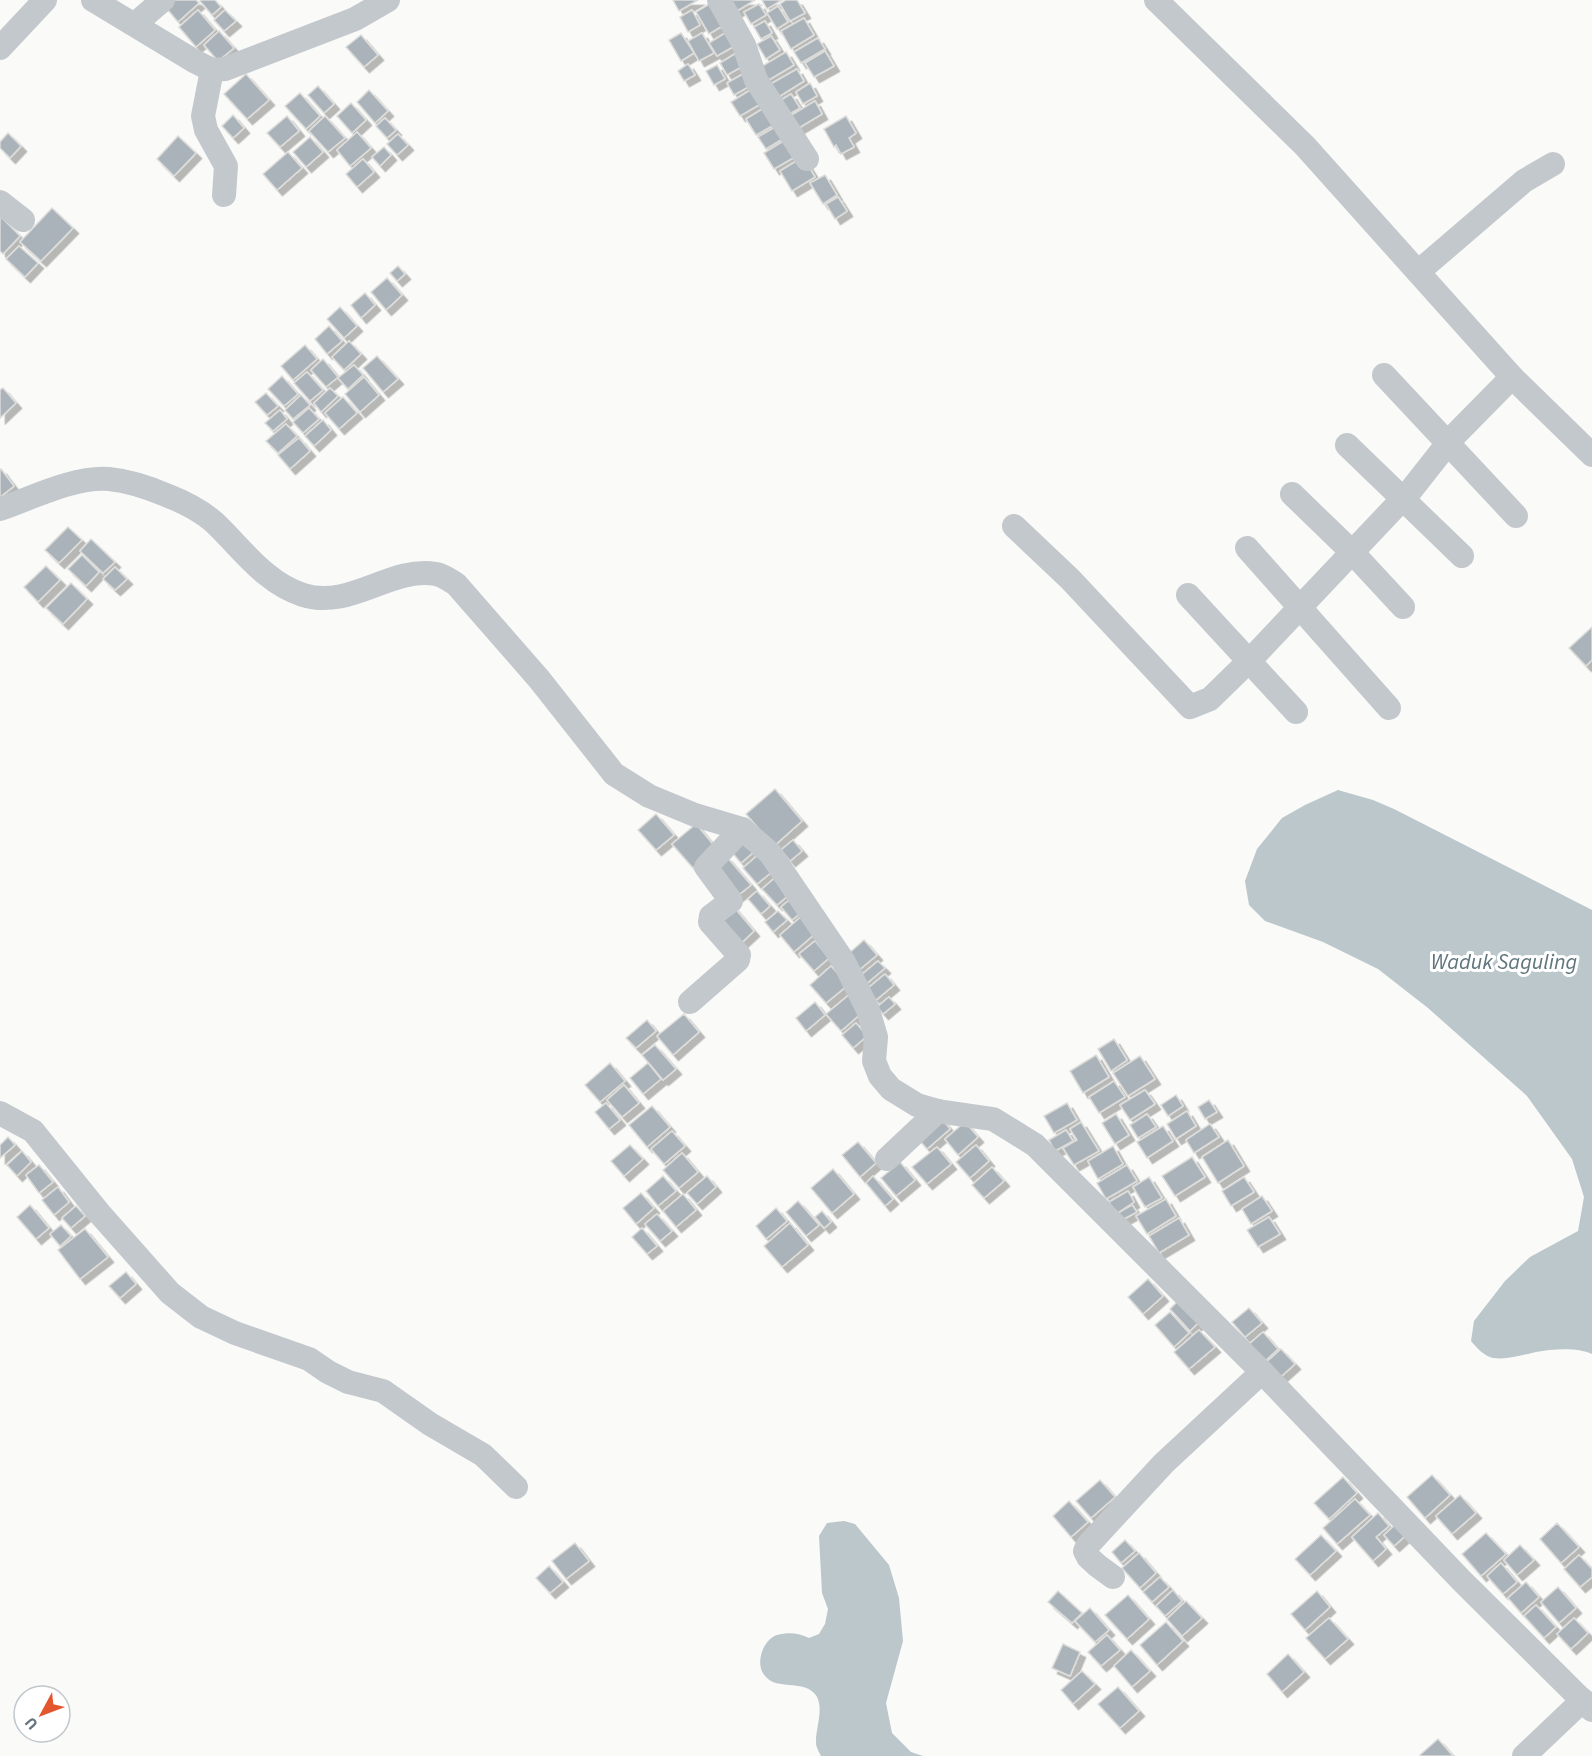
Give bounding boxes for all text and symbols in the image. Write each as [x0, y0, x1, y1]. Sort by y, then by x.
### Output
water label: Waduk Saguling [1431, 946, 1577, 978]
north arrow [12, 1684, 72, 1744]
text: U [20, 1712, 43, 1734]

